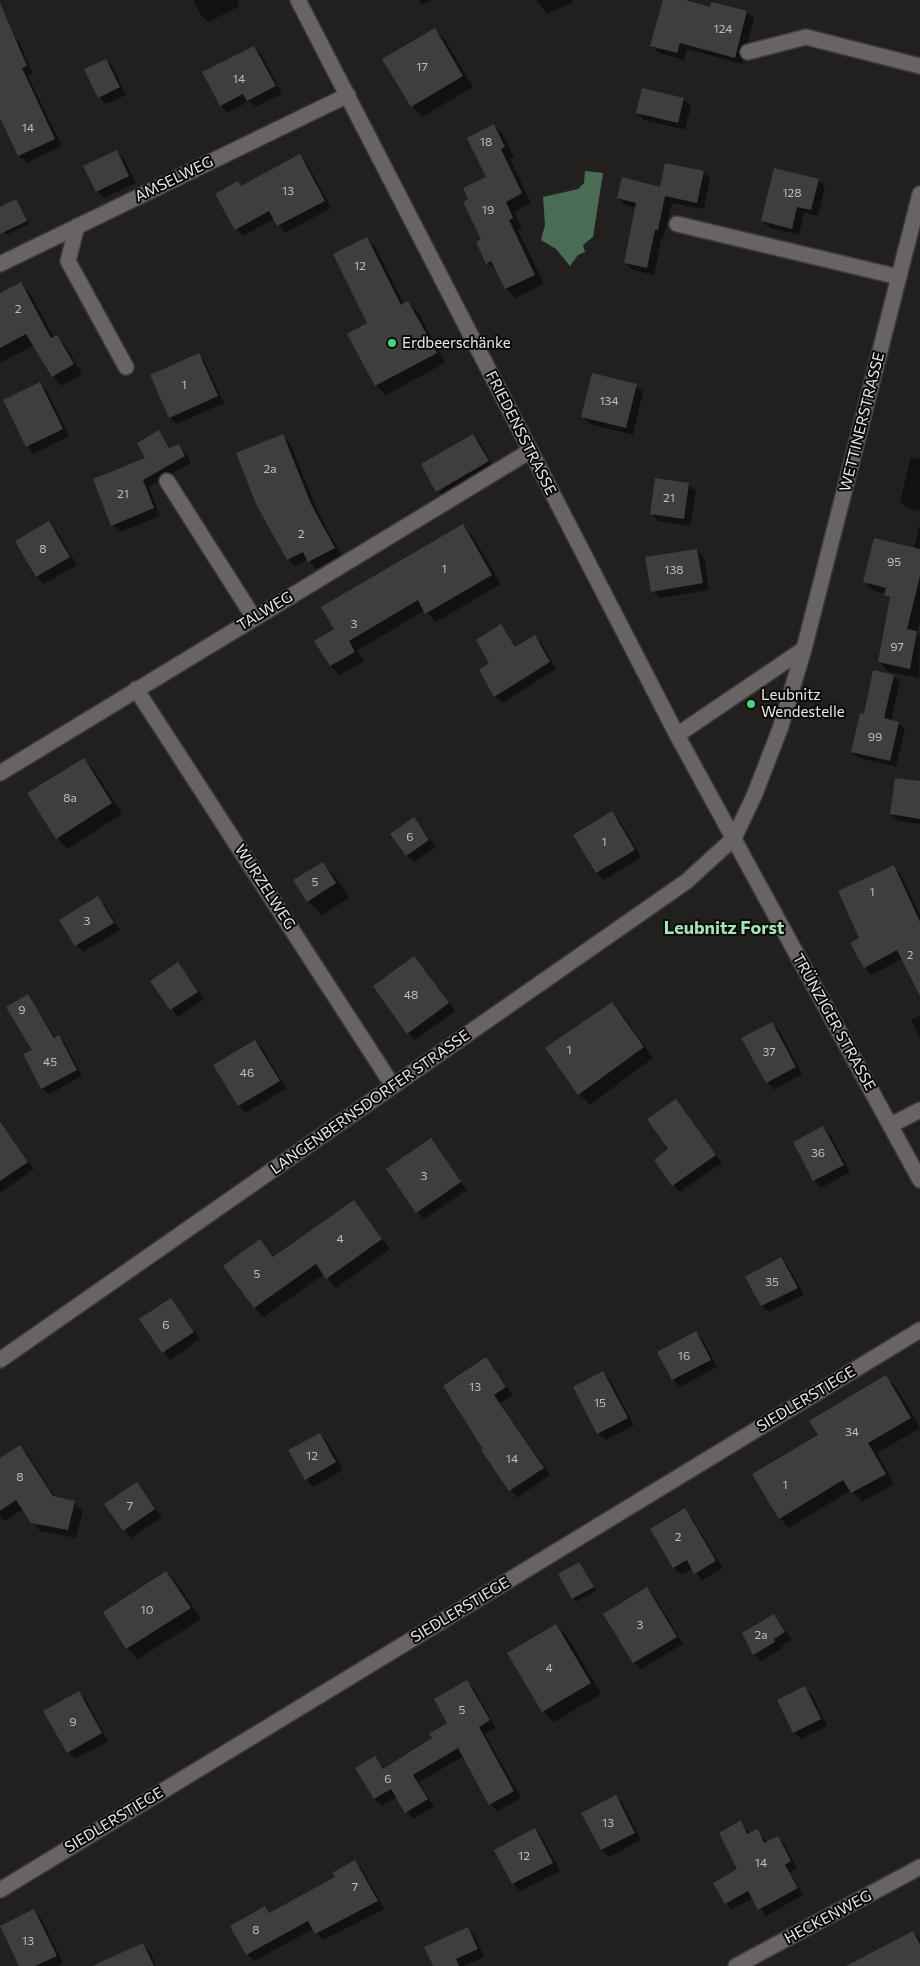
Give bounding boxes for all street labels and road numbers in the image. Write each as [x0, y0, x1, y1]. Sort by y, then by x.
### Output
street label: AMSELWEG [132, 152, 216, 206]
street label: WETTINERSTRASSE [836, 350, 888, 494]
street label: FRIEDENSSTRASSE [482, 368, 560, 498]
street label: TALWEG [234, 588, 296, 634]
street label: WURZELWEG [231, 841, 299, 933]
street label: TRÜNZIGER STRASSE [789, 950, 879, 1094]
street label: LANGENBERNSDORFER STRASSE [267, 1026, 473, 1178]
street label: SIEDLERSTIEGE [753, 1363, 859, 1435]
street label: SIEDLERSTIEGE [407, 1574, 513, 1646]
street label: SIEDLERSTIEGE [61, 1784, 167, 1856]
street label: HECKENWEG [781, 1887, 875, 1947]

